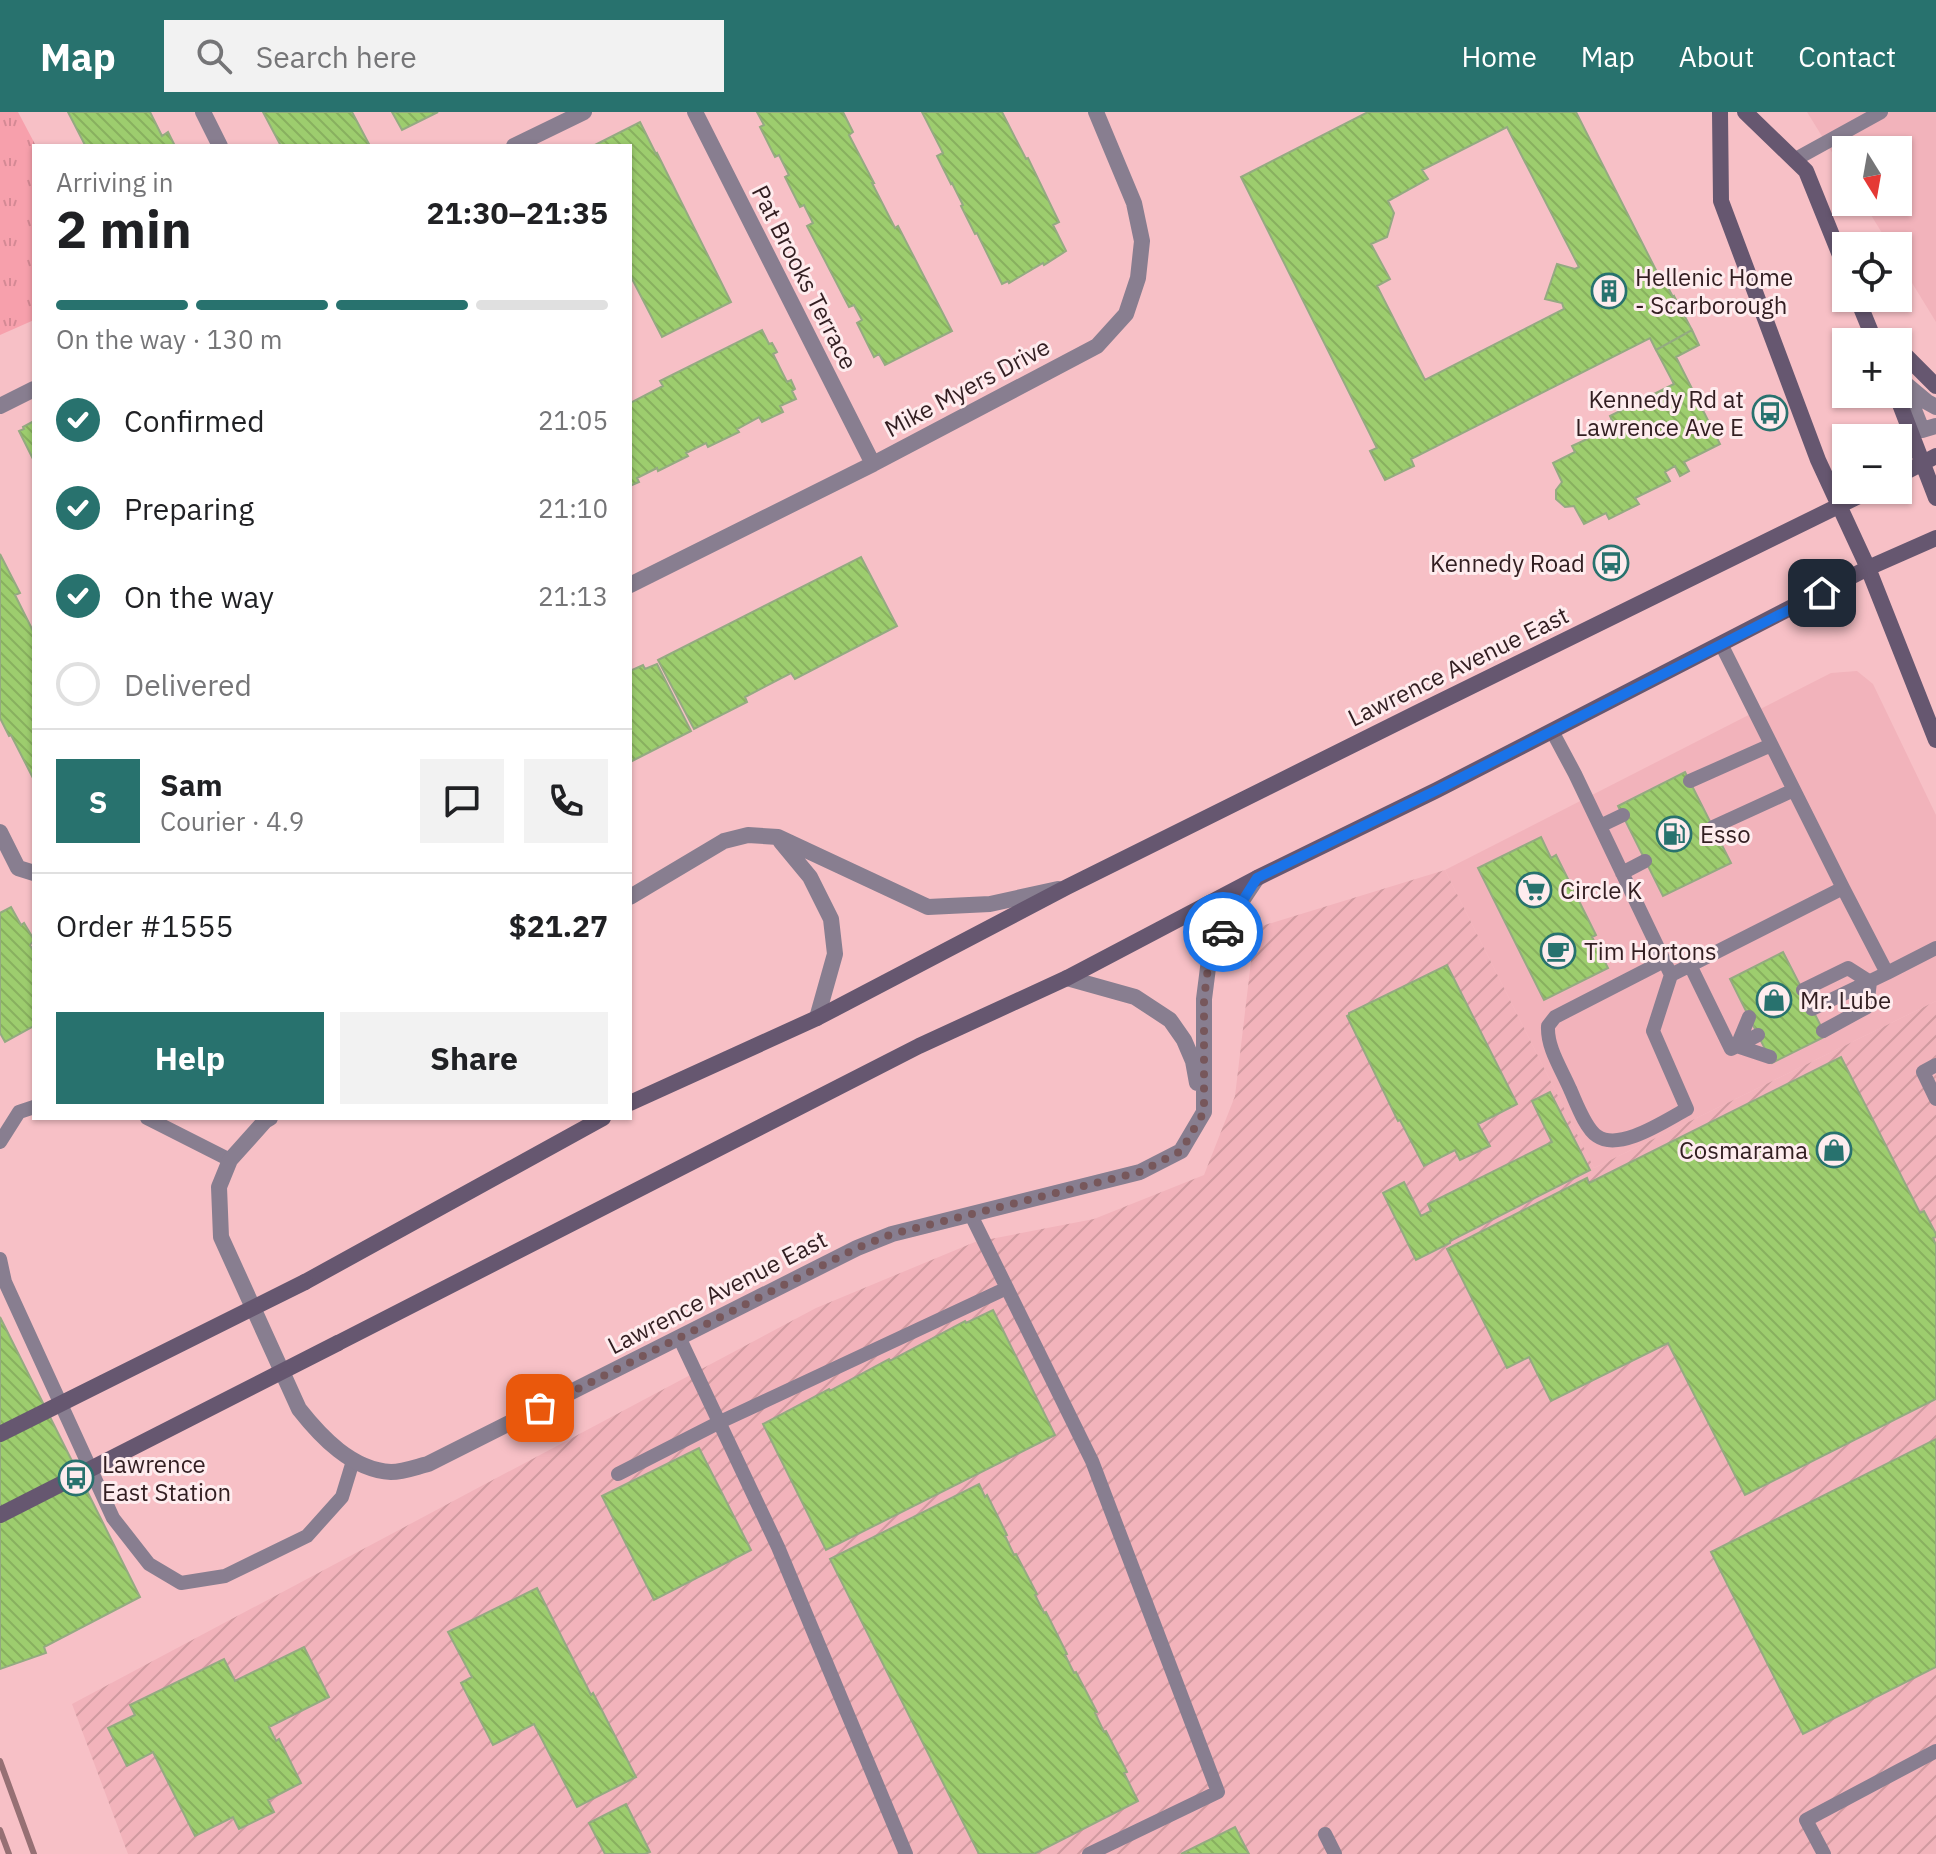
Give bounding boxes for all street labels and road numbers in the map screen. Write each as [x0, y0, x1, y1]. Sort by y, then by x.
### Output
street label: Pat Brooks Terrace [745, 179, 865, 375]
street label: Mike Myers Drive [879, 330, 1055, 444]
street label: Lawrence Avenue East [1342, 599, 1574, 733]
street label: Lawrence Avenue East [602, 1223, 832, 1361]

